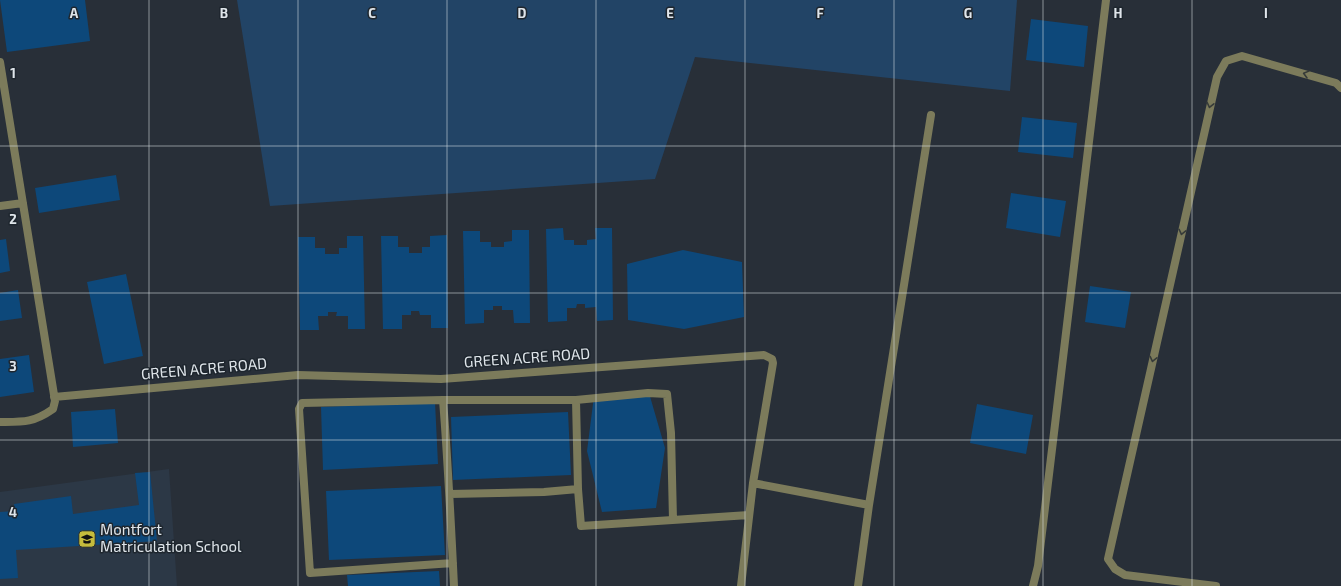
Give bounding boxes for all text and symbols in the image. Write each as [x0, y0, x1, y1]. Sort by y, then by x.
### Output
text: A [70, 5, 79, 21]
text: B [220, 5, 228, 21]
text: C [368, 5, 376, 21]
text: D [518, 5, 527, 21]
text: E [666, 5, 674, 21]
text: F [816, 5, 824, 21]
text: G [964, 5, 972, 21]
text: H [1114, 5, 1123, 21]
text: I [1264, 5, 1268, 21]
text: 1 [10, 65, 16, 81]
one-way arrow [1302, 70, 1309, 79]
one-way arrow [1207, 102, 1215, 108]
text: 2 [9, 211, 17, 227]
one-way arrow [1178, 229, 1186, 235]
street label: GREEN ACRE ROAD [463, 344, 591, 370]
street label: GREEN ACRE ROAD [140, 354, 268, 382]
one-way arrow [1150, 356, 1158, 362]
text: 3 [9, 358, 17, 374]
text: 4 [9, 504, 17, 520]
place label: Montfort Matriculation School [100, 520, 242, 555]
school or university icon: Montfort Matriculation School [77, 529, 97, 549]

